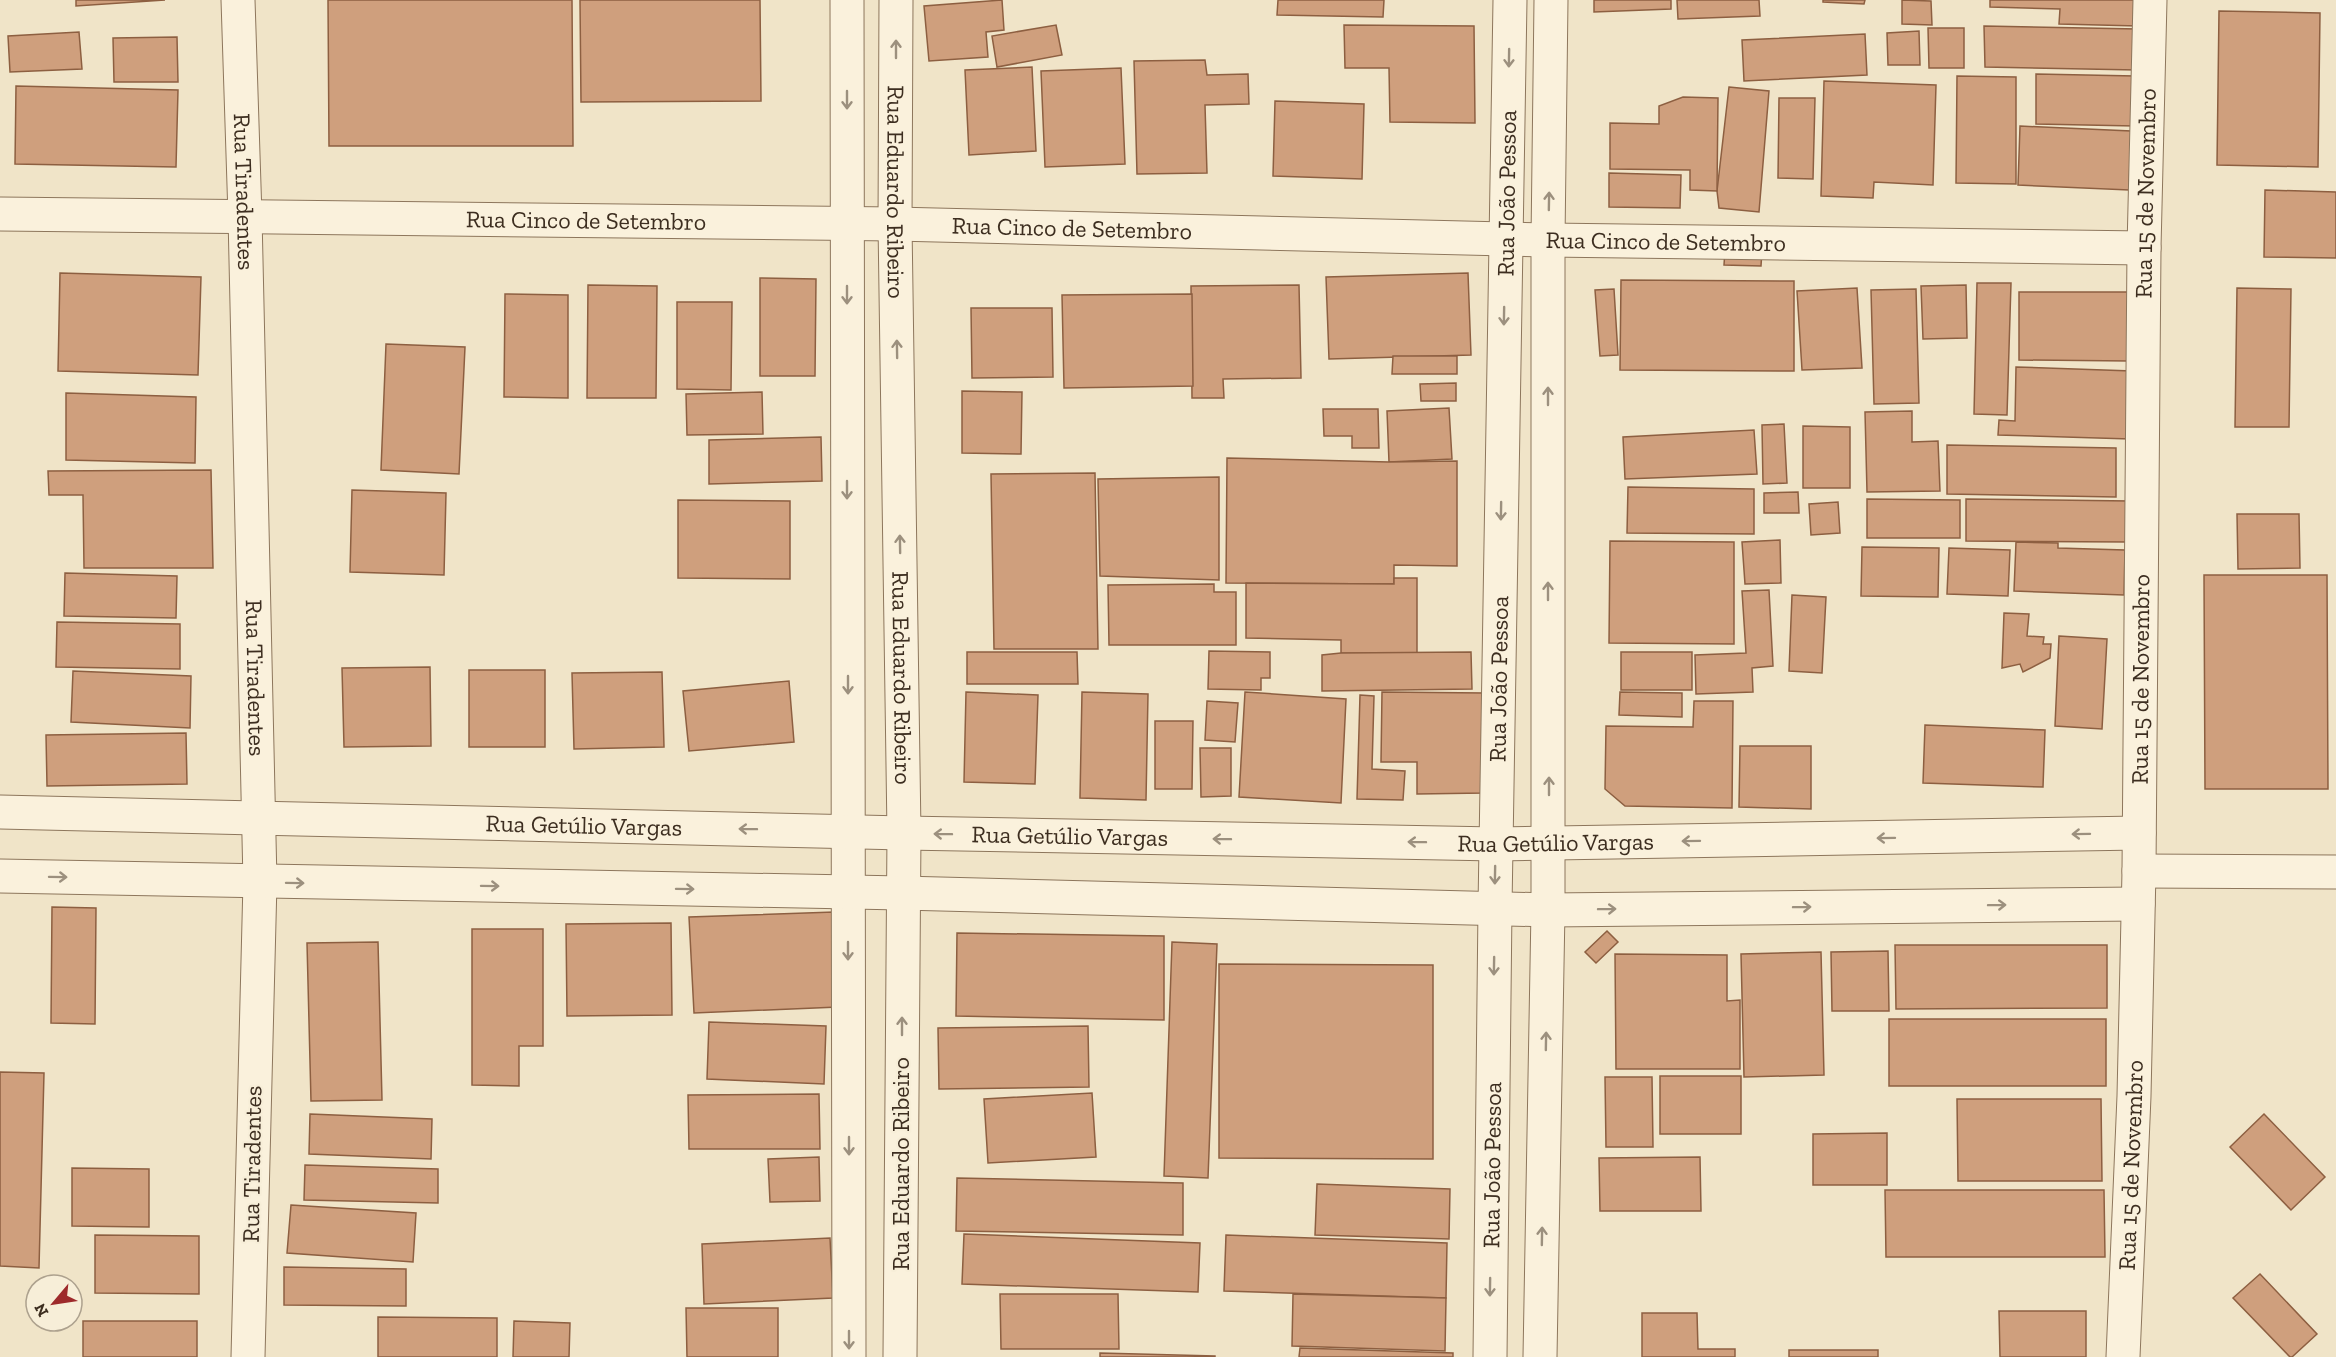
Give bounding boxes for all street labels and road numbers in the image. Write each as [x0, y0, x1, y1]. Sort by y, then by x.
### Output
street label: Rua Eduardo Ribeiro [881, 85, 911, 299]
street label: Rua 15 de Novembro [2129, 88, 2162, 299]
street label: Rua João Pessoa [1490, 109, 1522, 277]
street label: Rua Tiradentes [228, 113, 261, 271]
street label: Rua Cinco de Setembro [466, 204, 706, 236]
street label: Rua Cinco de Setembro [951, 210, 1192, 245]
street label: Rua Cinco de Setembro [1545, 225, 1786, 257]
street label: Rua Eduardo Ribeiro [886, 571, 918, 785]
street label: Rua 15 de Novembro [2125, 574, 2155, 785]
street label: Rua João Pessoa [1482, 595, 1514, 762]
street label: Rua Tiradentes [240, 599, 272, 757]
street label: Rua Getúlio Vargas [485, 808, 683, 842]
street label: Rua Getúlio Vargas [971, 819, 1168, 852]
street label: Rua Getúlio Vargas [1457, 826, 1654, 858]
street label: Rua Eduardo Ribeiro [886, 1057, 915, 1271]
street label: Rua 15 de Novembro [2112, 1060, 2149, 1271]
street label: Rua João Pessoa [1476, 1081, 1507, 1248]
street label: Rua Tiradentes [236, 1085, 267, 1243]

